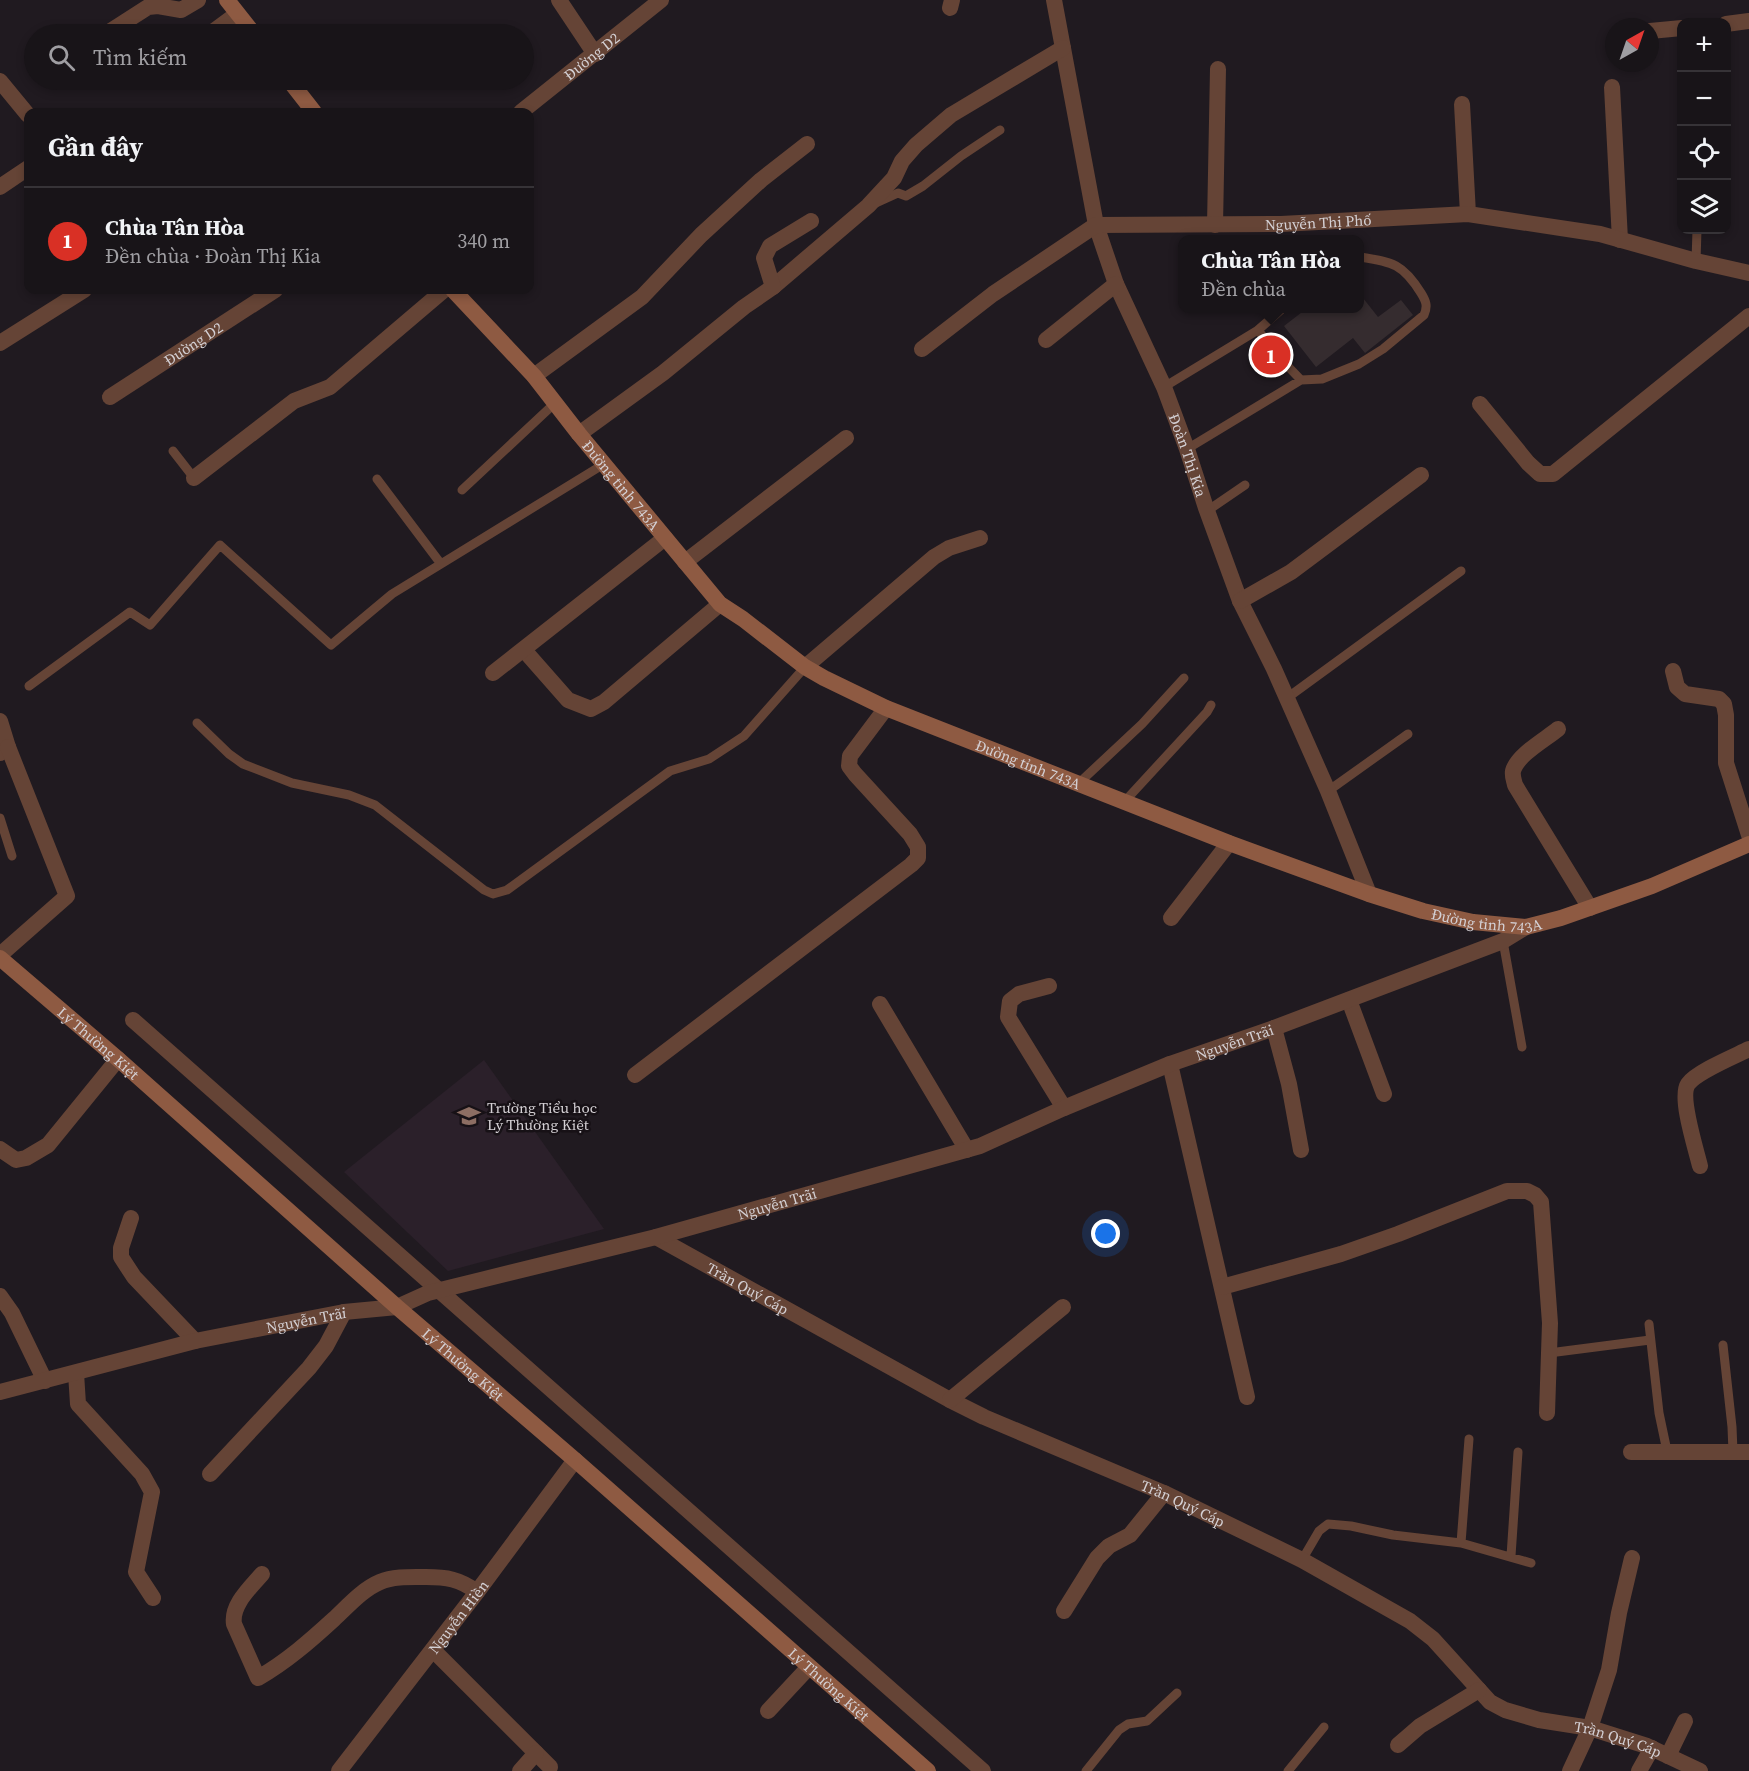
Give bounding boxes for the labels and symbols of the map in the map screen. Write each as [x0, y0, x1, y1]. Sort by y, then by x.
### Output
north arrow [1605, 18, 1659, 72]
street label: Đường D2 [559, 27, 624, 85]
street label: Nguyễn Thị Phố [1265, 209, 1372, 235]
street label: Đường D2 [160, 316, 227, 370]
pin: 1 [1252, 332, 1290, 378]
street label: Đoàn Thị Kia [1164, 410, 1212, 500]
street label: Đường tỉnh 743A [578, 436, 665, 535]
street label: Đường tỉnh 743A [973, 734, 1084, 794]
street label: Đường tỉnh 743A [1429, 903, 1544, 938]
street label: Lý Thường Kiệt [53, 1001, 144, 1084]
street label: Nguyễn Trãi [1193, 1019, 1276, 1065]
place label: Trường Tiểu học Lý Thường Kiệt [487, 1097, 597, 1135]
school or university icon: Trường Tiểu học Lý Thường Kiệt [456, 1103, 482, 1129]
street label: Nguyễn Trãi [735, 1182, 819, 1224]
your location [1091, 1219, 1120, 1248]
street label: Trần Quý Cáp [703, 1257, 793, 1319]
street label: Nguyễn Trãi [264, 1301, 347, 1337]
street label: Lý Thường Kiệt [418, 1323, 509, 1405]
street label: Trần Quý Cáp [1138, 1474, 1229, 1532]
street label: Nguyễn Hiền [423, 1575, 493, 1658]
street label: Lý Thường Kiệt [784, 1642, 874, 1725]
street label: Trần Quý Cáp [1573, 1715, 1666, 1762]

